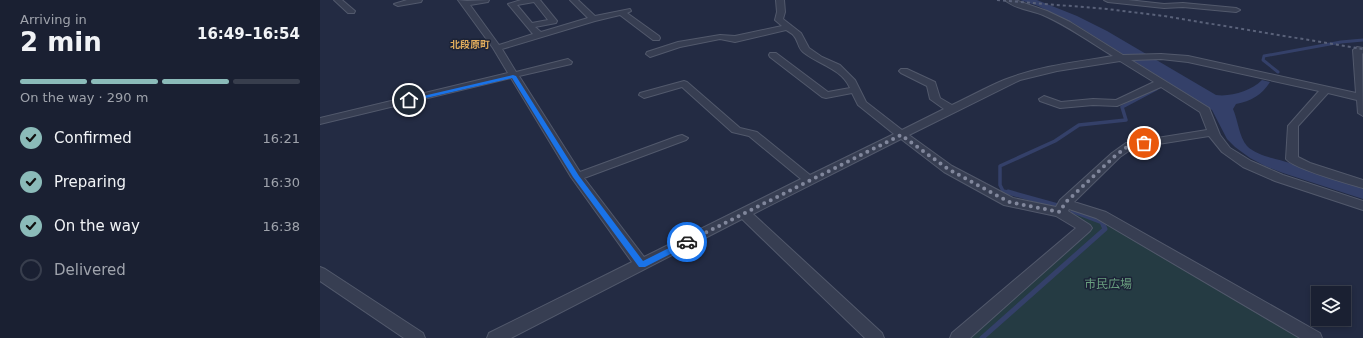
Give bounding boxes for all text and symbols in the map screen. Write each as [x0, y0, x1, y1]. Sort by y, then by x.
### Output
text: Arriving in [20, 12, 87, 27]
text: 16:49–16:54 [197, 25, 300, 43]
text: 2 min [20, 27, 102, 57]
district label: 北段原町 [450, 39, 490, 50]
pin [392, 83, 426, 117]
icon: home [398, 89, 420, 111]
text: On the way · 290 m [20, 90, 148, 105]
pin [1127, 126, 1161, 160]
icon: check [20, 127, 42, 149]
text: Confirmed [54, 129, 132, 147]
text: 16:21 [263, 131, 300, 146]
icon: bag [1133, 132, 1155, 154]
icon: check [20, 171, 42, 193]
text: Preparing [54, 173, 126, 191]
text: 16:30 [263, 175, 300, 190]
icon: check [20, 215, 42, 237]
text: On the way [54, 217, 140, 235]
text: 16:38 [263, 219, 300, 234]
courier [667, 222, 707, 262]
icon: car [676, 231, 698, 253]
text: Delivered [54, 261, 126, 279]
park label: 市民広場 [1084, 277, 1132, 291]
map controls [1311, 286, 1351, 326]
button: layers [1311, 286, 1351, 326]

